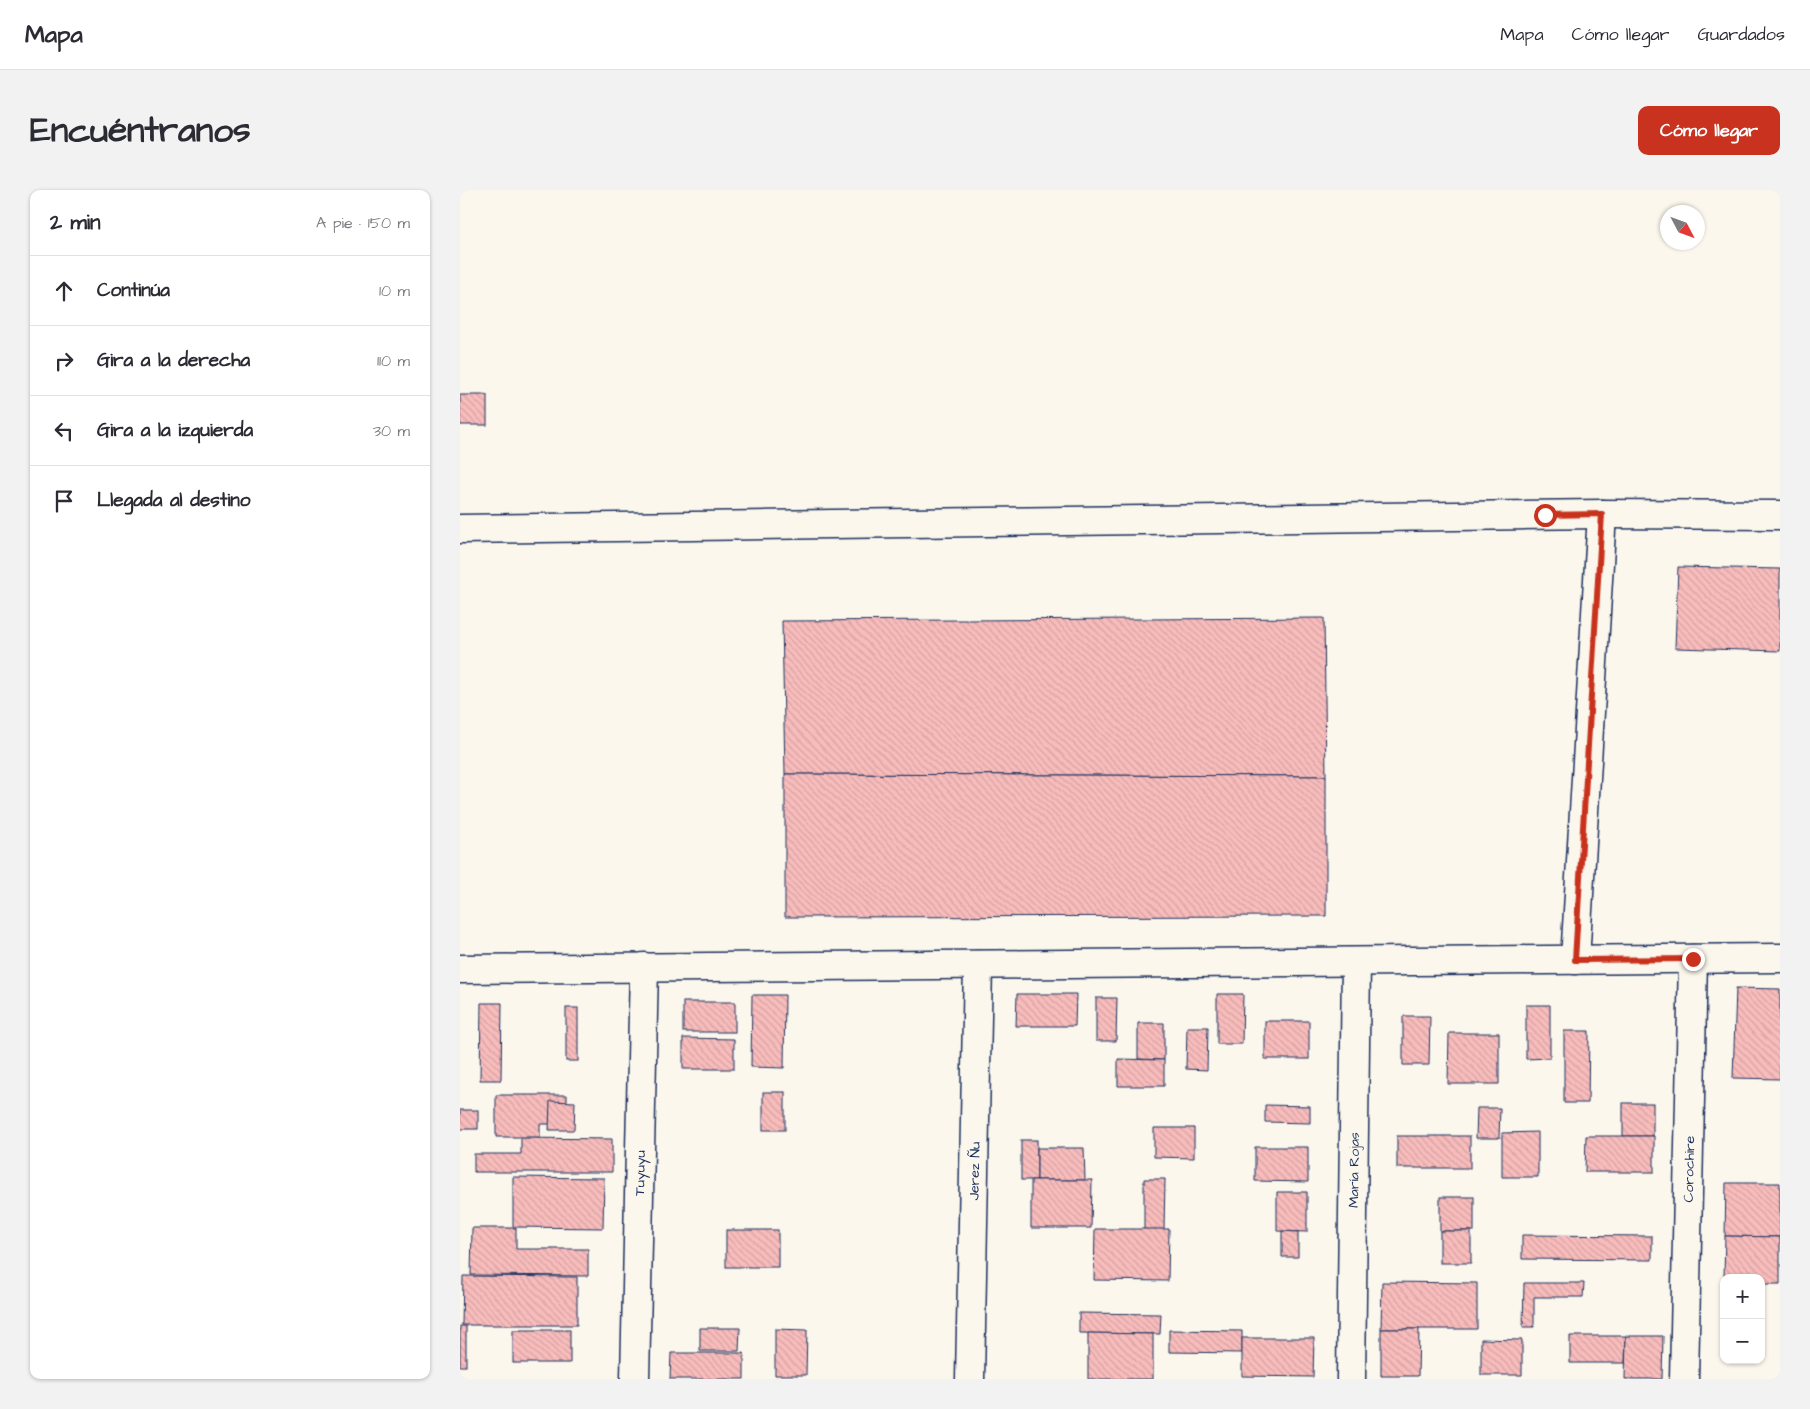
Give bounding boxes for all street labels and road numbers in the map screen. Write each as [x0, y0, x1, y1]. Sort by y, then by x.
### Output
street label: María Rojas [1344, 1132, 1365, 1208]
street label: Corochire [1679, 1135, 1700, 1203]
street label: Jerez Ñu [964, 1141, 986, 1201]
street label: Tuyuyu [630, 1150, 651, 1196]

